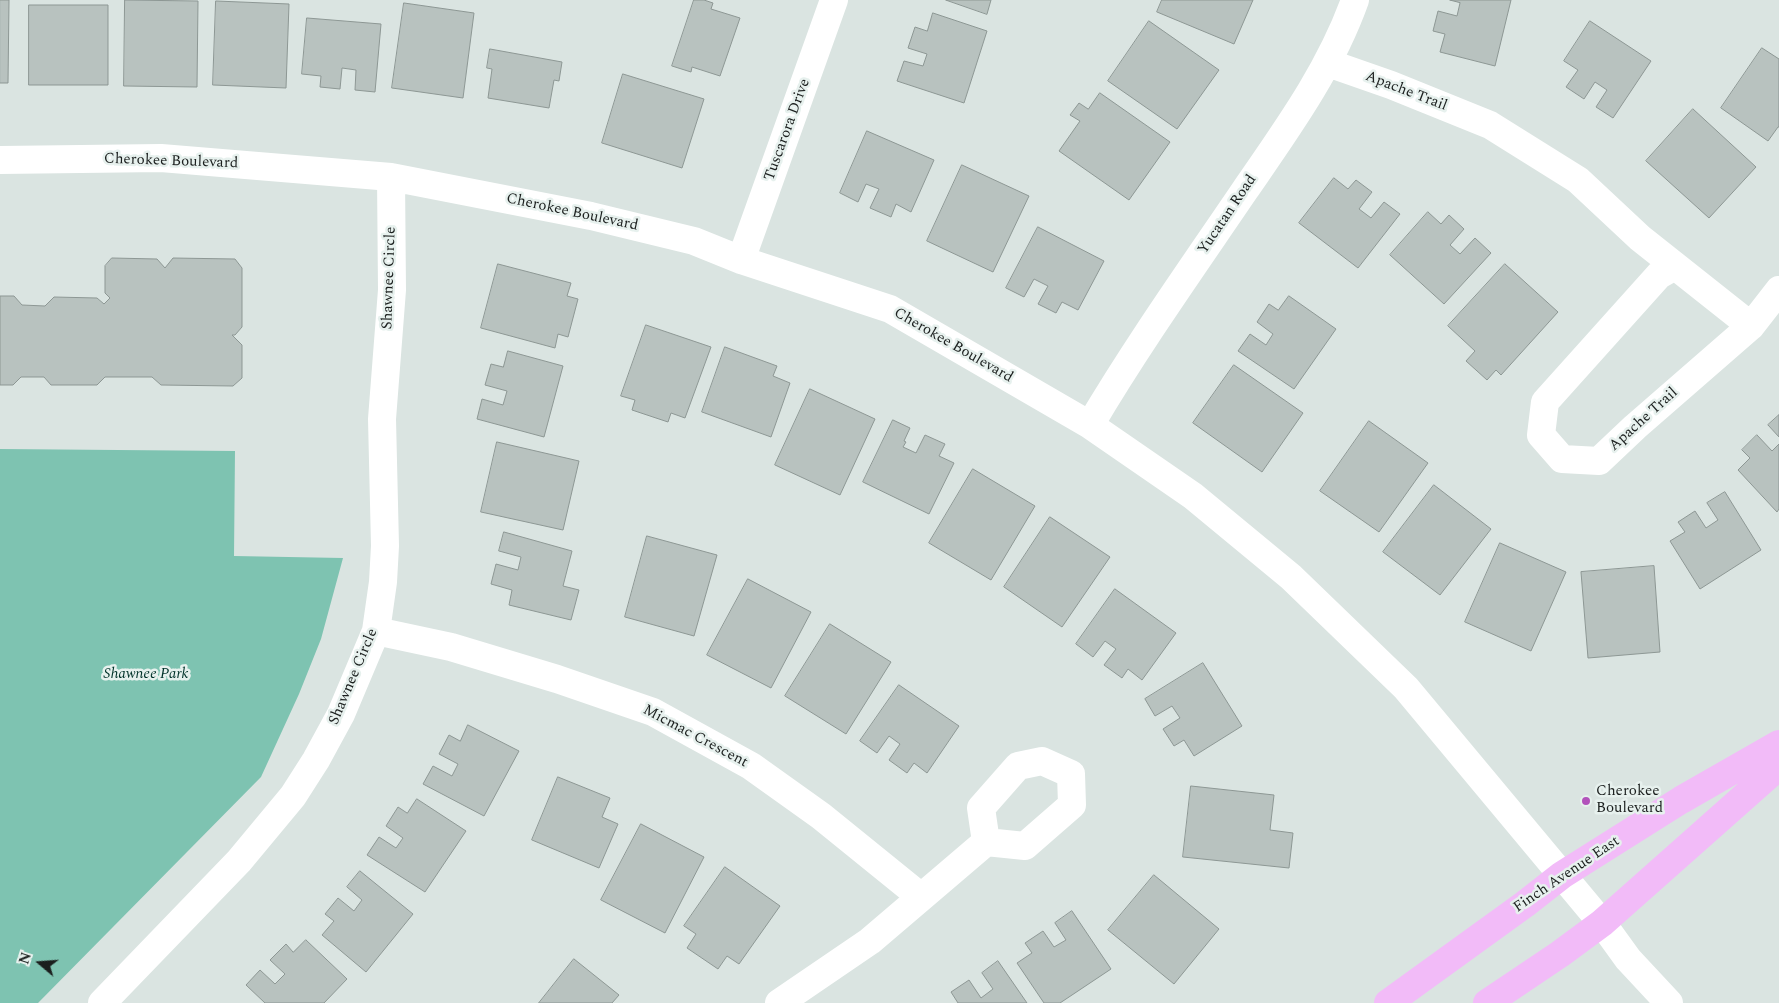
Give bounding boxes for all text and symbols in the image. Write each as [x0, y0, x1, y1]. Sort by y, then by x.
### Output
street label: Apache Trail [1362, 68, 1450, 116]
street label: Tuscarora Drive [761, 76, 815, 184]
street label: Cherokee Boulevard [104, 151, 238, 173]
street label: Yucatan Road [1195, 172, 1261, 258]
street label: Cherokee Boulevard [504, 190, 640, 236]
street label: Shawnee Circle [379, 226, 401, 330]
street label: Cherokee Boulevard [890, 305, 1016, 387]
street label: Apache Trail [1606, 384, 1682, 456]
street label: Shawnee Circle [326, 626, 382, 728]
park label: Shawnee Park [103, 666, 189, 684]
street label: Micmac Crescent [639, 702, 751, 772]
place label: Cherokee Boulevard [1596, 783, 1663, 818]
marker: Cherokee Boulevard [1580, 795, 1592, 807]
street label: Finch Avenue East [1510, 833, 1624, 917]
north arrow [15, 938, 65, 988]
text: N [14, 950, 37, 967]

